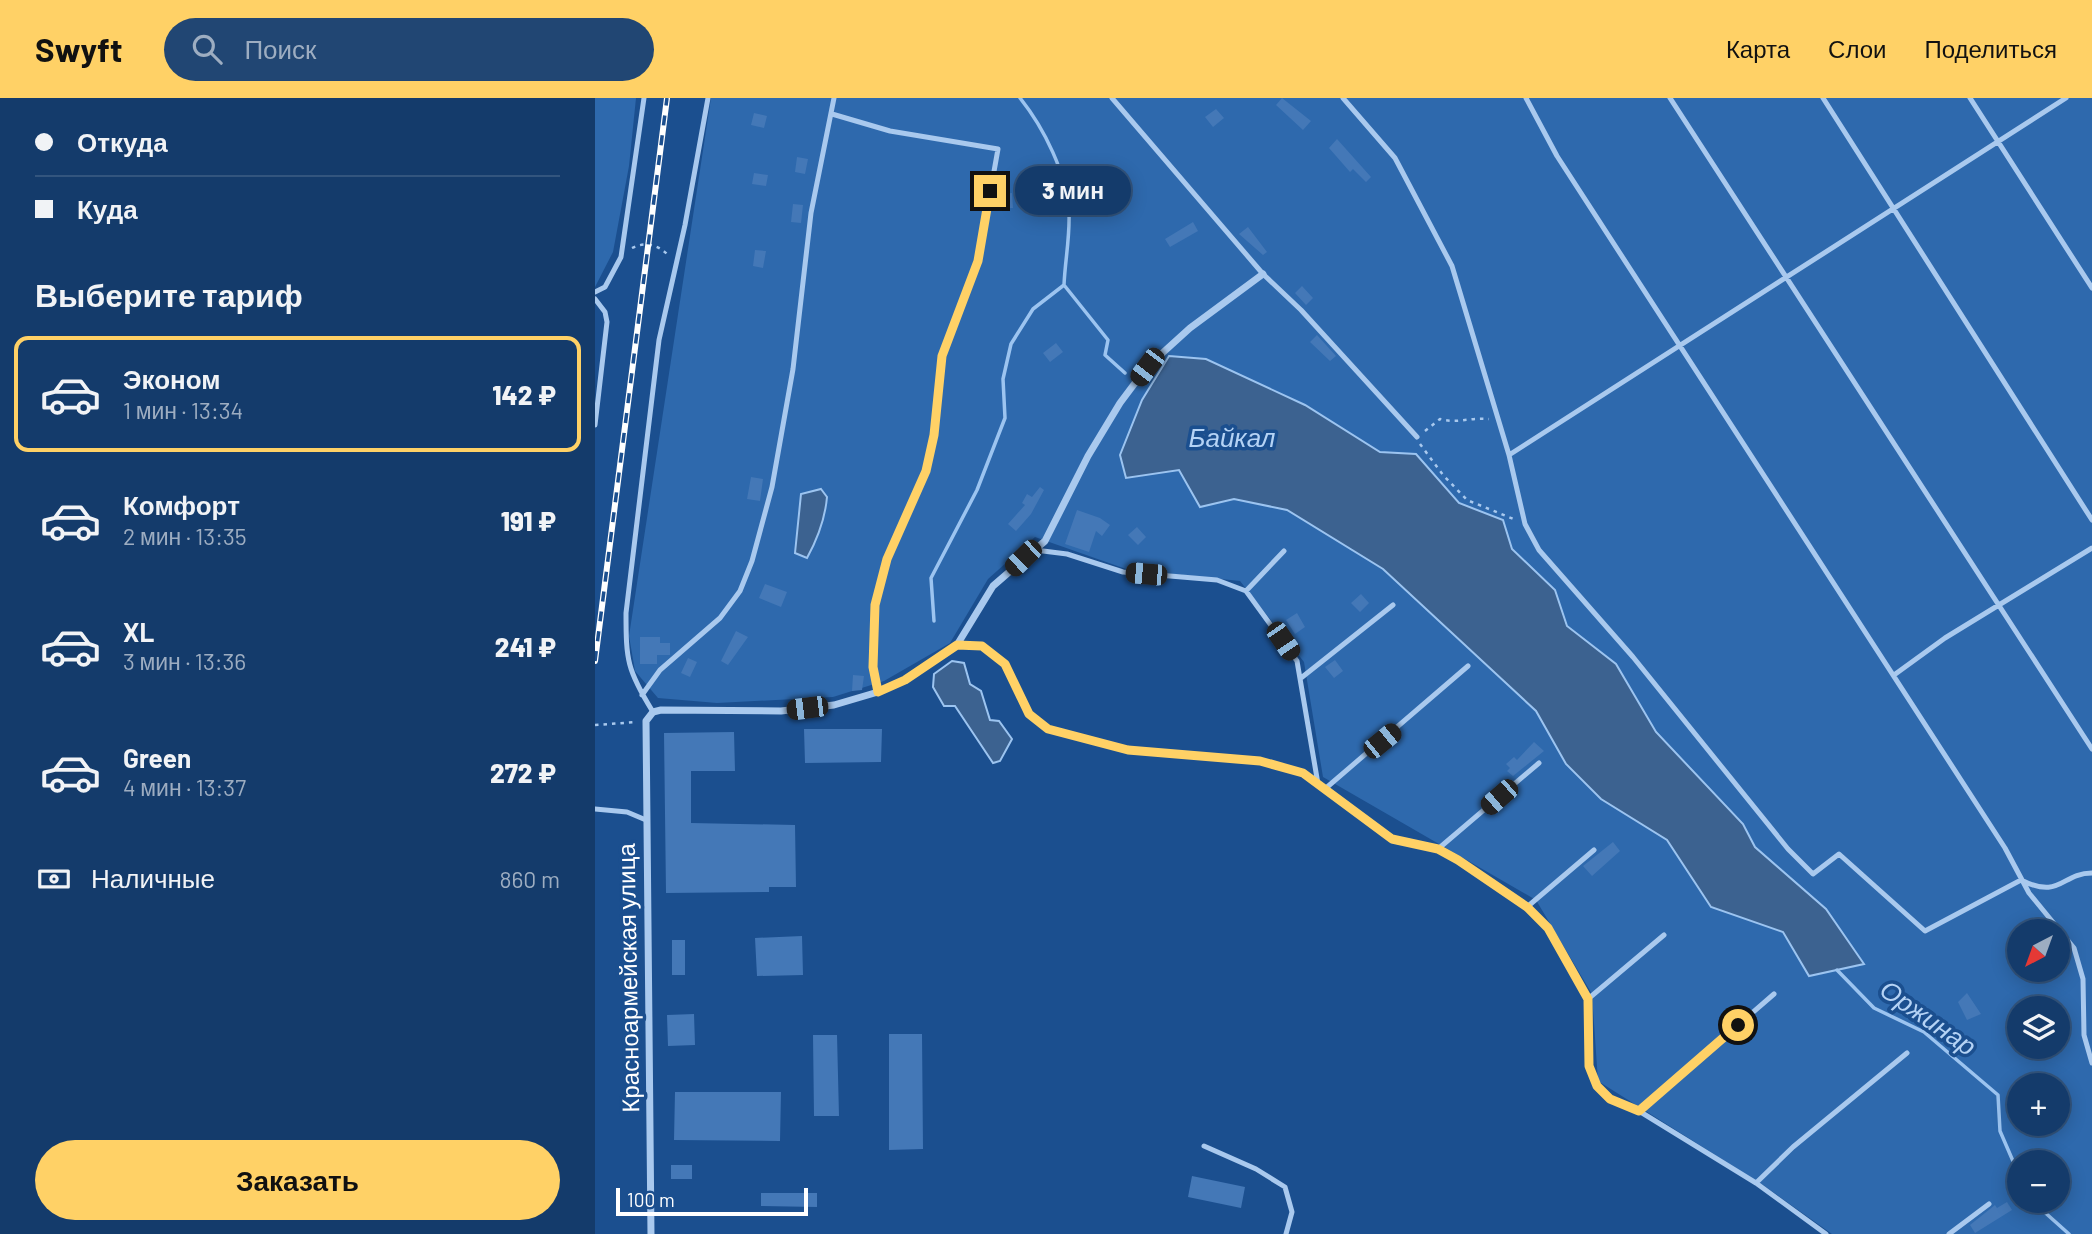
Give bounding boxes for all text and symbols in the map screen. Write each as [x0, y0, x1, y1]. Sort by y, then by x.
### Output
search box [164, 18, 654, 81]
text: Swyft [35, 29, 122, 69]
icon: search [188, 30, 226, 68]
text: Поиск [244, 33, 316, 64]
text: Карта [1726, 34, 1790, 63]
text: Слои [1828, 34, 1886, 63]
text: Поделиться [1924, 34, 2057, 63]
text: Откуда [77, 126, 168, 157]
callout: 3 мин [1015, 166, 1130, 216]
route end [974, 175, 1006, 207]
text: 3 мин [1042, 176, 1104, 204]
text: Куда [77, 193, 138, 224]
text: Выберите тариф [35, 275, 303, 313]
car [1126, 344, 1169, 390]
icon: car [39, 363, 102, 426]
text: Эконом [123, 363, 221, 394]
text: 142 ₽ [492, 379, 556, 410]
text: 1 мин · 13:34 [123, 396, 243, 424]
water label: Байкал [1189, 421, 1276, 452]
icon: car [39, 489, 102, 552]
text: Комфорт [123, 489, 240, 520]
text: 191 ₽ [501, 505, 556, 536]
text: 2 мин · 13:35 [123, 522, 247, 550]
car [1001, 536, 1046, 580]
car [1125, 562, 1168, 586]
icon: car [39, 615, 102, 678]
text: XL [123, 616, 154, 647]
car [1263, 618, 1304, 664]
text: 241 ₽ [495, 631, 556, 662]
text: 3 мин · 13:36 [123, 647, 246, 675]
car [785, 695, 830, 721]
car [1360, 720, 1405, 762]
icon: car [39, 741, 102, 804]
text: Green [123, 742, 191, 773]
text: 272 ₽ [490, 757, 556, 788]
text: 4 мин · 13:37 [123, 773, 246, 801]
car [1477, 775, 1522, 819]
street label: Красноармейская улица [611, 842, 644, 1113]
icon: cash [35, 860, 73, 898]
text: Наличные [91, 862, 215, 893]
text: 860 m [500, 865, 560, 893]
north arrow [2007, 919, 2070, 982]
map controls [2007, 919, 2070, 1213]
water label: Оржинар [1875, 973, 1983, 1061]
button: layers [2007, 996, 2070, 1059]
route start [1722, 1009, 1754, 1041]
button: + [2007, 1073, 2070, 1136]
button: Заказать [35, 1140, 560, 1220]
button: − [2007, 1150, 2070, 1213]
scale bar [616, 1185, 809, 1217]
text: 100 m [627, 1188, 675, 1211]

